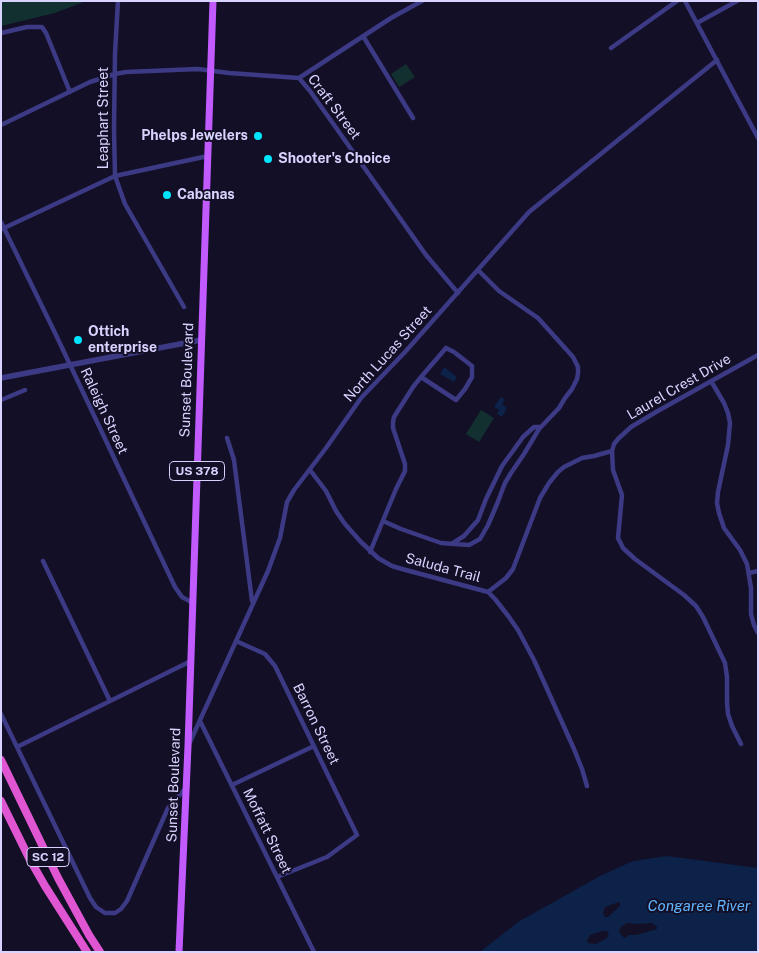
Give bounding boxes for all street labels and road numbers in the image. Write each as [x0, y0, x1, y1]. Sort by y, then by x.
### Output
street label: Leaphart Street [96, 67, 112, 169]
street label: Craft Street [304, 71, 364, 143]
street label: North Lucas Street [340, 303, 436, 405]
street label: Sunset Boulevard [177, 322, 197, 438]
street label: Laurel Crest Drive [624, 350, 734, 424]
street label: Raleigh Street [77, 365, 131, 457]
road number: US 378 [170, 462, 224, 481]
street label: Saluda Trail [403, 550, 483, 586]
street label: Barron Street [289, 681, 343, 767]
street label: Sunset Boulevard [164, 727, 184, 843]
street label: Moffatt Street [239, 786, 295, 876]
road number: SC 12 [27, 848, 69, 866]

